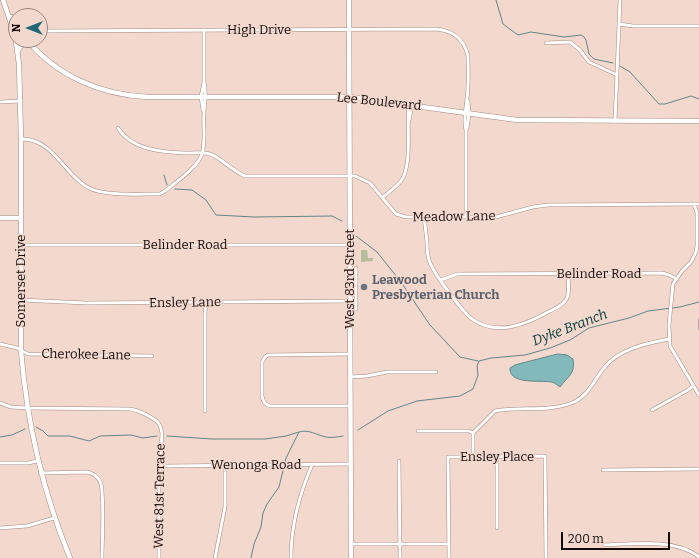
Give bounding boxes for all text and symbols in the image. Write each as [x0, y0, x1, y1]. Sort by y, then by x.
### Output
north arrow [8, 8, 48, 48]
street label: High Drive [227, 22, 291, 38]
text: N [10, 24, 23, 32]
street label: Lee Boulevard [336, 90, 422, 114]
street label: Meadow Lane [412, 208, 496, 226]
street label: West 83rd Street [342, 229, 358, 329]
street label: Somerset Drive [13, 235, 29, 327]
street label: Belinder Road [143, 237, 227, 253]
street label: Belinder Road [557, 266, 641, 282]
place label: Leawood Presbyterian Church [372, 272, 500, 303]
marker: Leawood Presbyterian Church [359, 282, 369, 292]
street label: Ensley Lane [149, 295, 221, 311]
water label: Dyke Branch [530, 306, 610, 350]
street label: Cherokee Lane [41, 346, 131, 364]
street label: West 81st Terrace [151, 443, 169, 549]
street label: Ensley Place [460, 449, 534, 465]
street label: Wenonga Road [211, 457, 301, 473]
scale bar [563, 524, 672, 550]
text: 200 m [568, 532, 604, 546]

